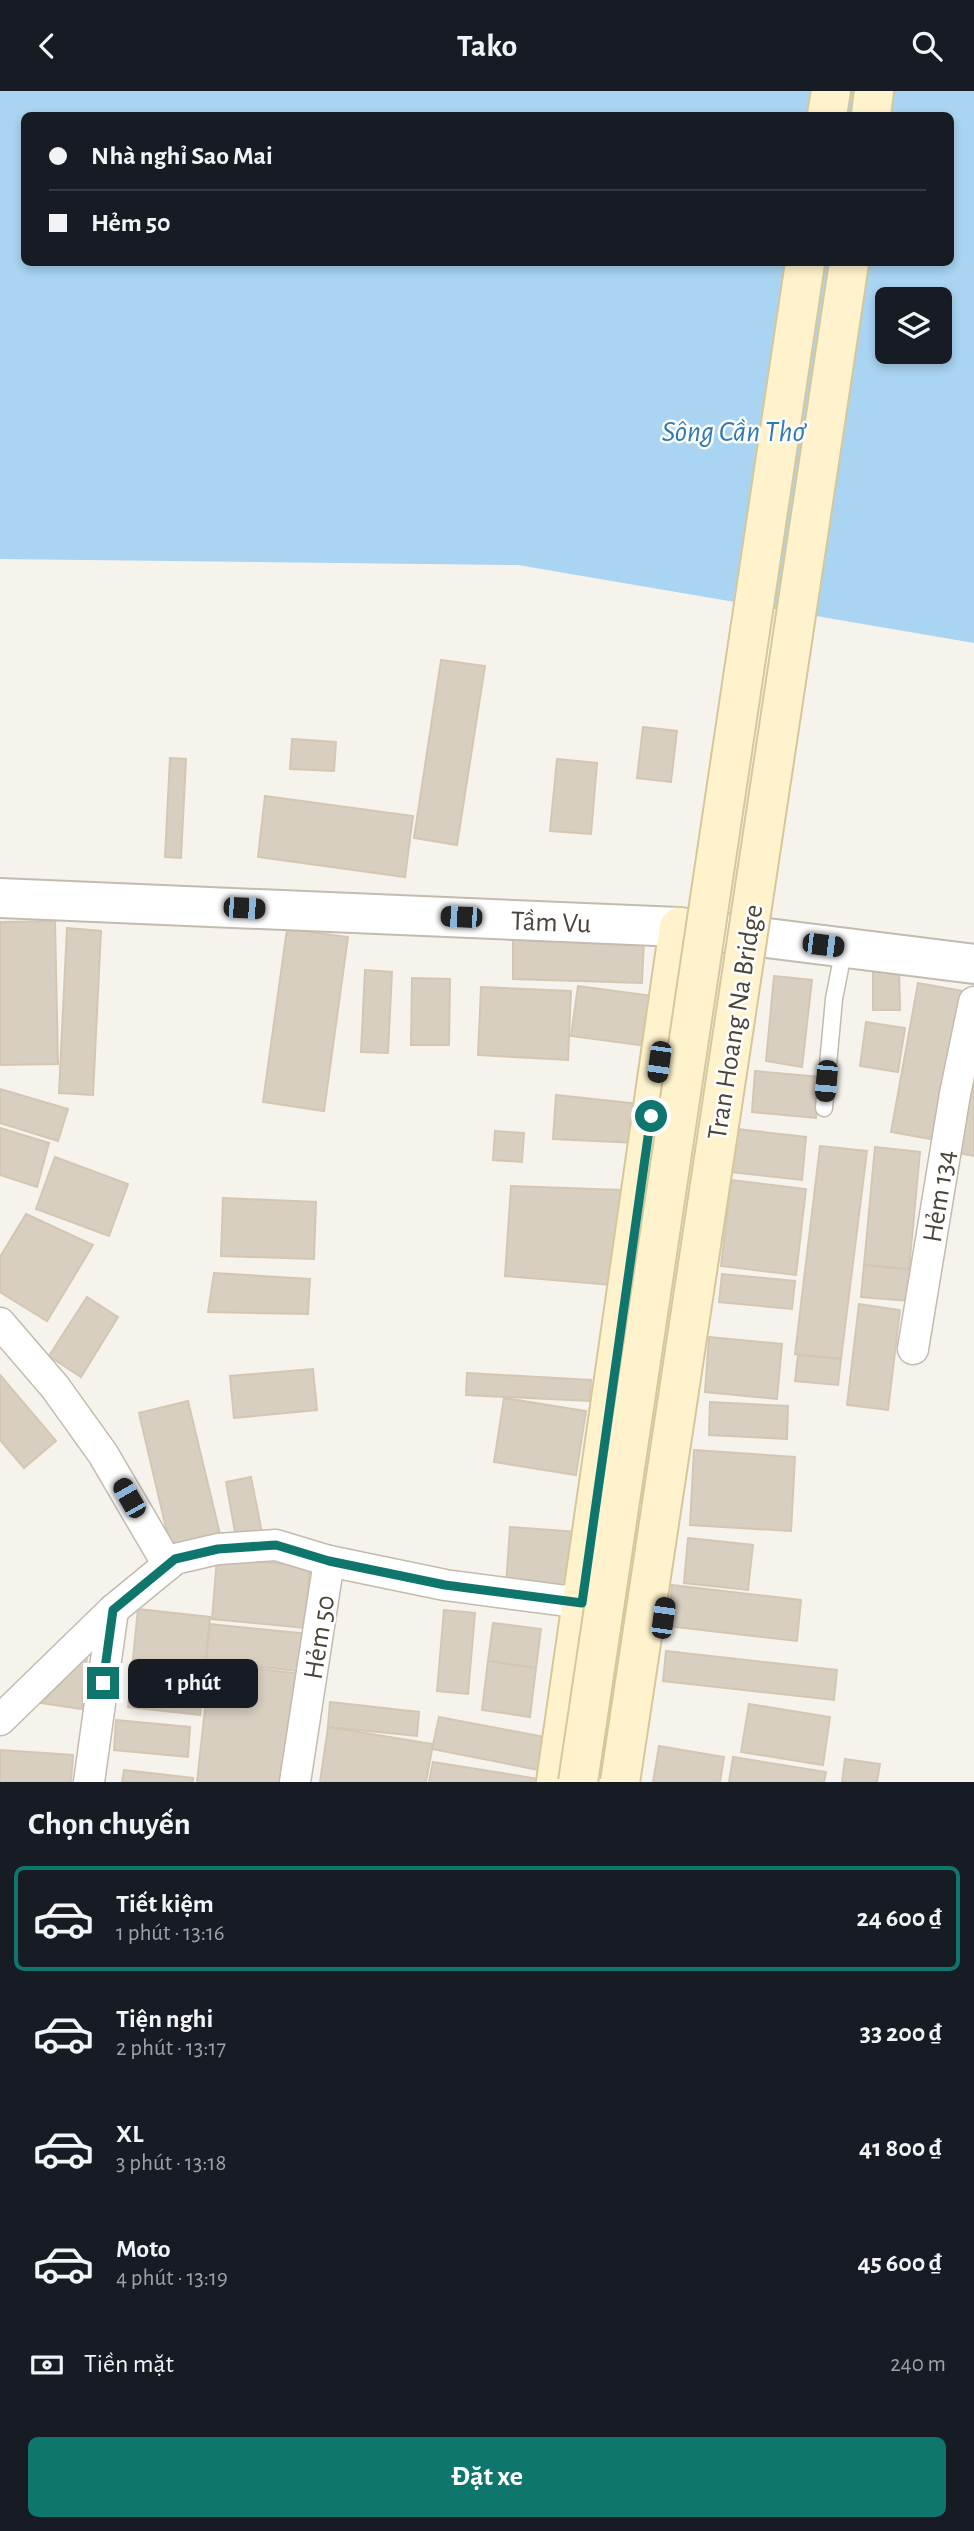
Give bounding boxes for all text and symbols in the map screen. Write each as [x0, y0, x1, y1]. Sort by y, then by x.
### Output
icon: back [28, 27, 66, 65]
icon: search [908, 27, 946, 65]
text: Tako [457, 30, 517, 62]
text: Nhà nghỉ Sao Mai [91, 143, 273, 169]
text: Hẻm 50 [91, 210, 171, 236]
map controls [875, 287, 952, 364]
button: layers [875, 287, 952, 364]
water label: Sông Cần Thơ [662, 417, 808, 447]
car [223, 896, 266, 920]
street label: Tran Hoang Na Bridge [704, 903, 768, 1142]
car [440, 906, 483, 928]
street label: Tầm Vu [510, 908, 592, 938]
car [801, 932, 846, 958]
car [646, 1040, 673, 1084]
car [814, 1059, 839, 1103]
route start [635, 1100, 667, 1132]
street label: Hẻm 134 [919, 1148, 961, 1245]
car [110, 1475, 149, 1521]
street label: Hẻm 50 [299, 1593, 340, 1681]
car [650, 1596, 677, 1640]
callout: 1 phút [128, 1659, 257, 1707]
route end [87, 1667, 119, 1699]
text: 1 phút [165, 1672, 221, 1695]
text: Chọn chuyến [28, 1808, 191, 1840]
icon: car [32, 1887, 95, 1950]
text: Tiết kiệm [116, 1891, 214, 1917]
text: 24 600 ₫ [856, 1905, 942, 1931]
text: 1 phút · 13:16 [116, 1922, 225, 1945]
icon: car [32, 2002, 95, 2065]
text: Tiện nghi [116, 2006, 213, 2032]
text: 33 200 ₫ [860, 2020, 942, 2046]
text: 2 phút · 13:17 [116, 2037, 226, 2060]
icon: car [32, 2117, 95, 2180]
text: XL [116, 2121, 143, 2147]
text: 41 800 ₫ [859, 2135, 942, 2161]
text: 3 phút · 13:18 [116, 2152, 226, 2175]
icon: car [32, 2232, 95, 2295]
text: Moto [116, 2236, 171, 2262]
text: 45 600 ₫ [857, 2250, 942, 2276]
text: 4 phút · 13:19 [116, 2267, 228, 2290]
icon: cash [28, 2346, 66, 2384]
text: Tiền mặt [84, 2351, 174, 2377]
text: 240 m [890, 2353, 946, 2376]
button: Đặt xe [28, 2437, 946, 2517]

